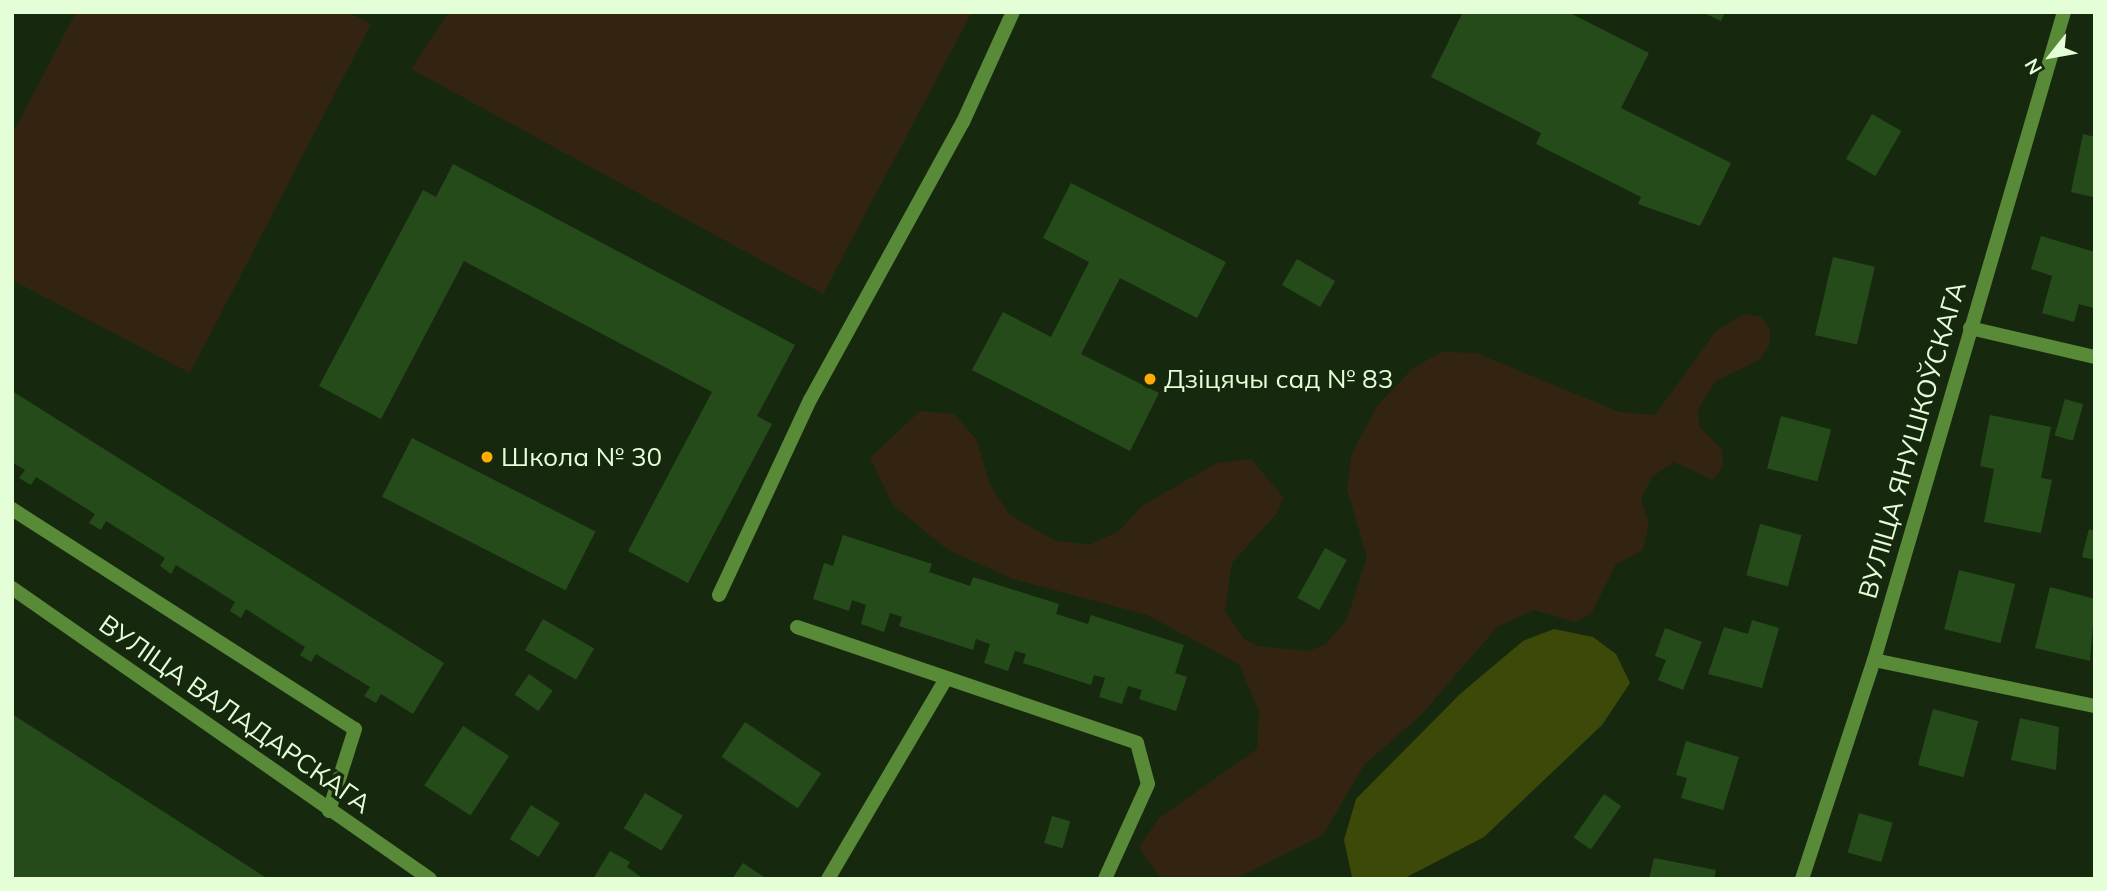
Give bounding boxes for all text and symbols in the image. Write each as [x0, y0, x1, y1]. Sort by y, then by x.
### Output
north arrow [2016, 21, 2086, 91]
text: N [2019, 54, 2047, 79]
street label: ВУЛІЦА ЯНУШКОЎСКАГА [1852, 278, 1972, 602]
place label: Дзіцячы сад № 83 [1164, 363, 1393, 395]
marker: Дзіцячы сад № 83 [1142, 371, 1158, 387]
place label: Школа № 30 [501, 441, 662, 473]
marker: Школа № 30 [479, 449, 495, 465]
street label: ВУЛІЦА ВАЛАДАРСКАГА [93, 608, 377, 820]

